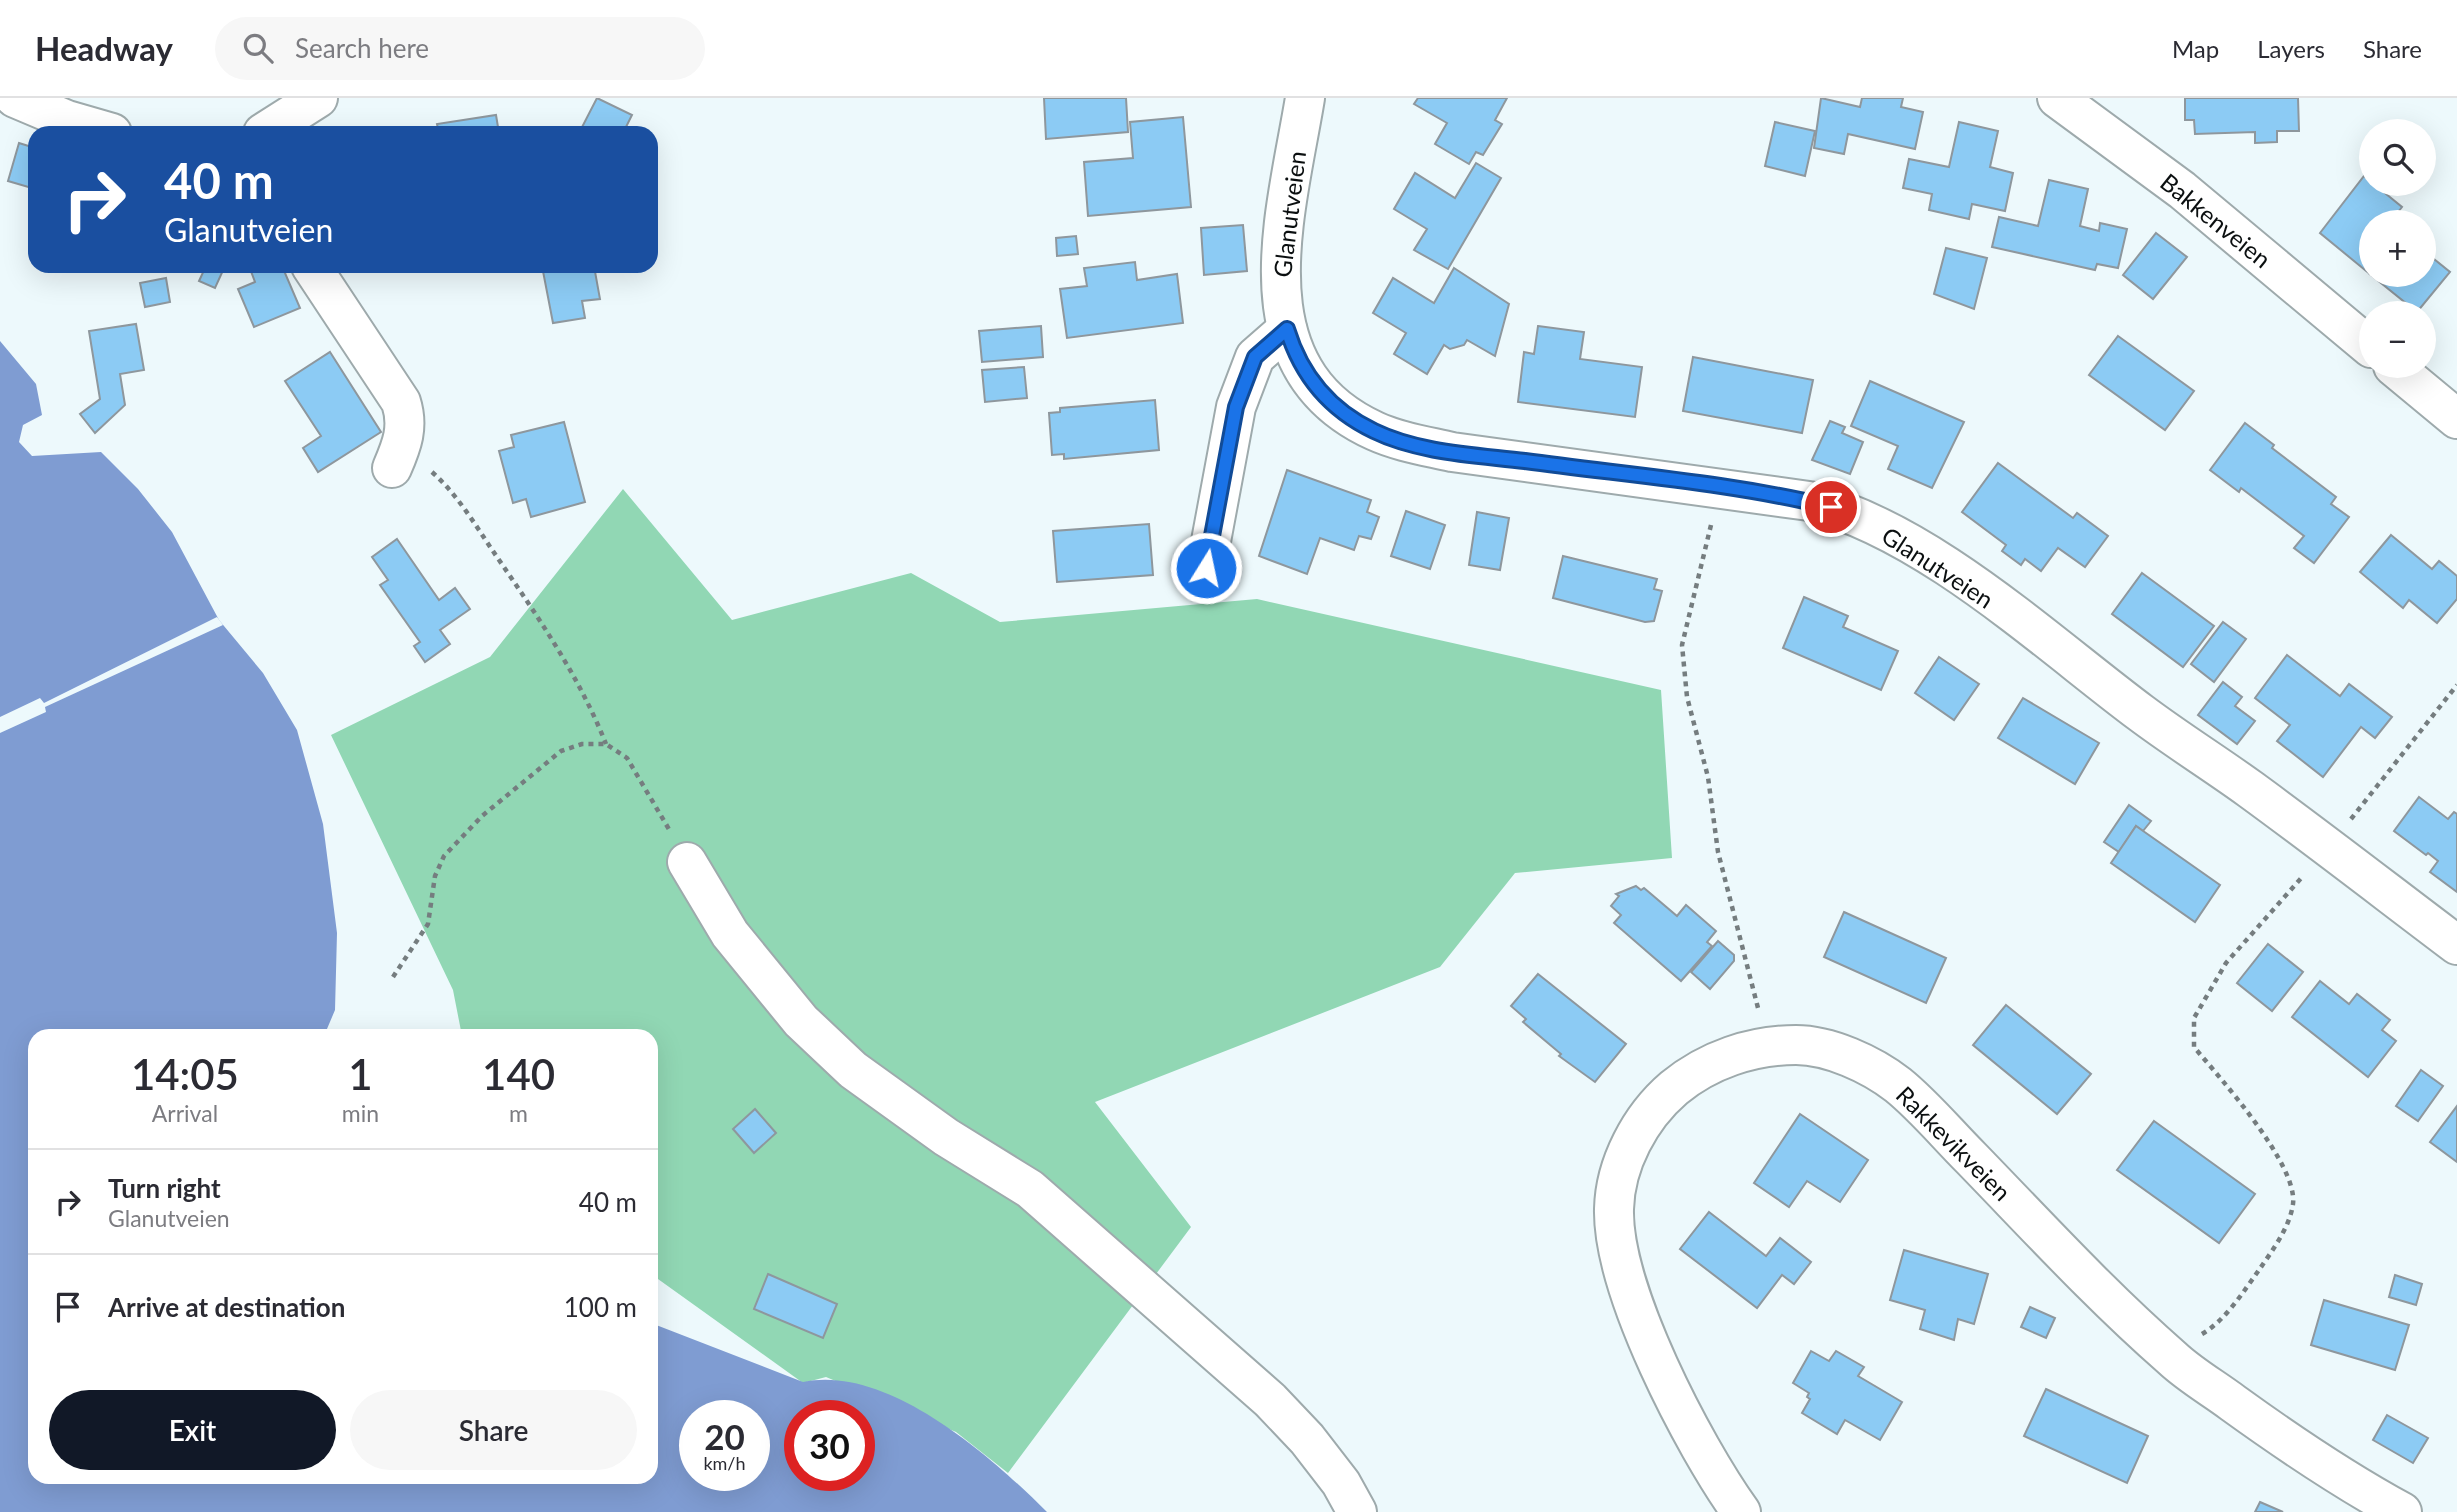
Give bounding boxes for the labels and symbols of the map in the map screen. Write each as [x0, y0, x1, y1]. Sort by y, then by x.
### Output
street label: Glanutveien [1267, 149, 1311, 279]
street label: Bakkenveien [2155, 167, 2277, 273]
pin [1801, 477, 1861, 537]
street label: Glanutveien [1877, 520, 1999, 614]
position arrow [1169, 531, 1243, 605]
street label: Rakkevikveien [1891, 1080, 2017, 1206]
speed limit sign: 30 [784, 1400, 875, 1491]

